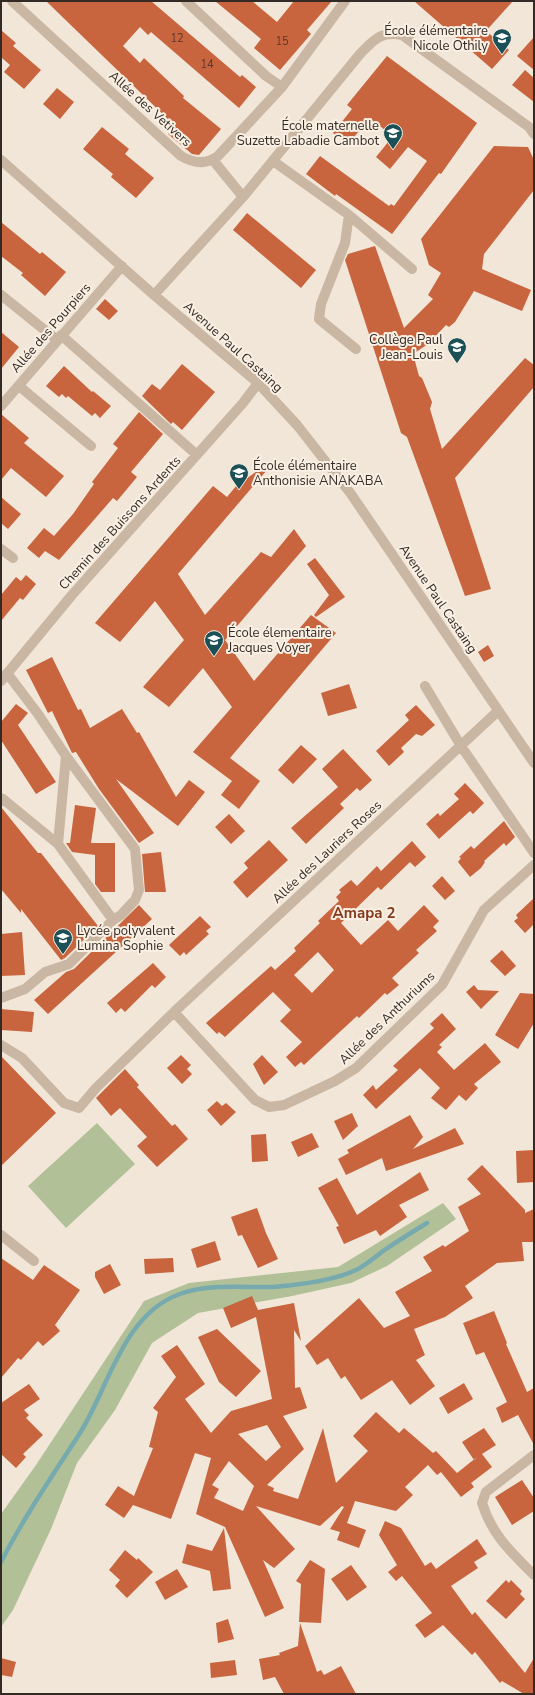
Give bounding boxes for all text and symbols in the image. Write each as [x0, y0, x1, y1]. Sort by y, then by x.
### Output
place label: École élémentaire Nicole Othily [384, 21, 488, 55]
school or university icon: École élémentaire Nicole Othily [491, 27, 513, 55]
house number: 12 [170, 31, 184, 46]
house number: 15 [275, 34, 289, 49]
house number: 14 [200, 57, 214, 72]
street label: Allée des Vetivers [105, 67, 195, 151]
place label: École maternelle Suzette Labadie Cambot [237, 116, 379, 150]
school or university icon: École maternelle Suzette Labadie Cambot [382, 122, 404, 150]
street label: Allée des Pourpiers [7, 279, 95, 377]
street label: Avenue Paul Castaing [179, 298, 287, 396]
place label: Collège Paul Jean-Louis [369, 331, 443, 364]
school or university icon: Collège Paul Jean-Louis [446, 336, 468, 364]
street label: Chemin des Buissons Ardents [55, 452, 185, 594]
place label: École élémentaire Anthonisie ANAKABA [253, 456, 383, 490]
school or university icon: École élémentaire Anthonisie ANAKABA [228, 462, 250, 490]
street label: Avenue Paul Castaing [395, 541, 481, 657]
place label: École élementaire Jacques Voyer [227, 623, 332, 657]
school or university icon: École élementaire Jacques Voyer [203, 629, 225, 657]
street label: Allée des Lauriers Roses [268, 796, 386, 908]
district label: Amapa 2 [333, 903, 395, 923]
place label: Lycée polyvalent Lumina Sophie [77, 922, 175, 955]
school or university icon: Lycée polyvalent Lumina Sophie [52, 927, 74, 955]
street label: Allée des Anthuriums [335, 967, 439, 1069]

